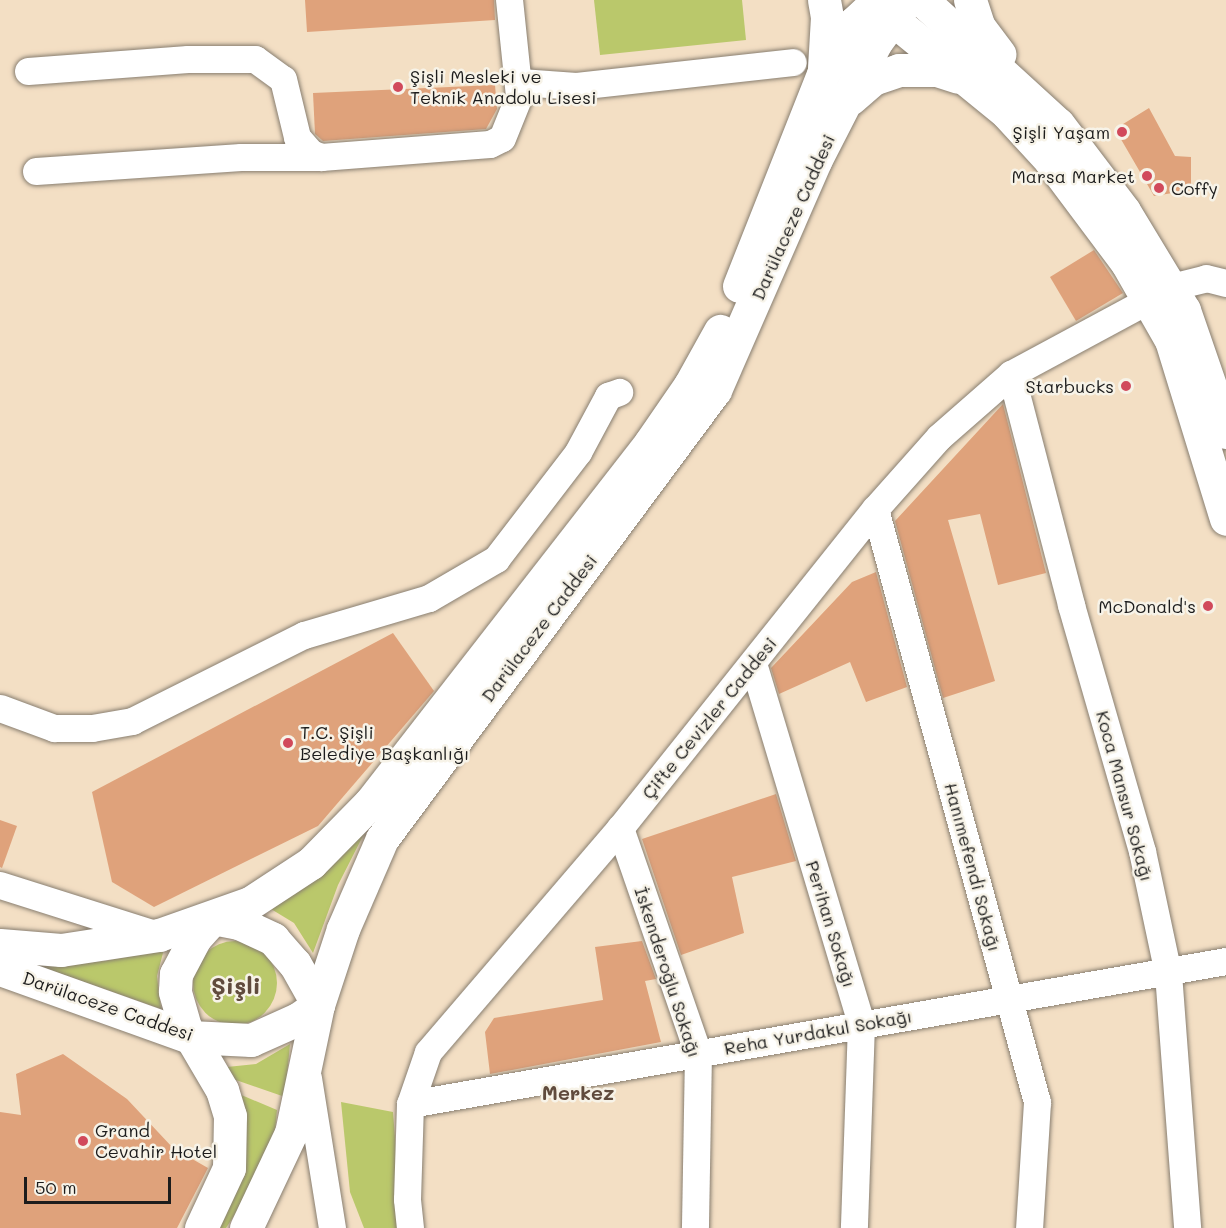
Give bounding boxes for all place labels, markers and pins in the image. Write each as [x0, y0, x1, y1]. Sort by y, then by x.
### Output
place label: Şişli Mesleki ve Teknik Anadolu Lisesi [410, 66, 596, 109]
marker: Şişli Mesleki ve Teknik Anadolu Lisesi [391, 80, 405, 94]
place label: Şişli Yaşam [1013, 121, 1110, 143]
marker: Şişli Yaşam [1115, 125, 1129, 139]
place label: Marsa Market [1011, 165, 1135, 187]
marker: Marsa Market [1140, 169, 1154, 183]
place label: Coffy [1171, 177, 1218, 199]
marker: Coffy [1152, 181, 1166, 195]
place label: Starbucks [1025, 375, 1114, 397]
marker: Starbucks [1119, 379, 1133, 393]
place label: McDonald's [1098, 595, 1196, 617]
marker: McDonald's [1201, 599, 1215, 613]
place label: T.C. Şişli Belediye Başkanlığı [300, 722, 469, 764]
marker: T.C. Şişli Belediye Başkanlığı [281, 736, 295, 750]
place label: Grand Cevahir Hotel [95, 1120, 217, 1162]
marker: Grand Cevahir Hotel [76, 1134, 90, 1148]

